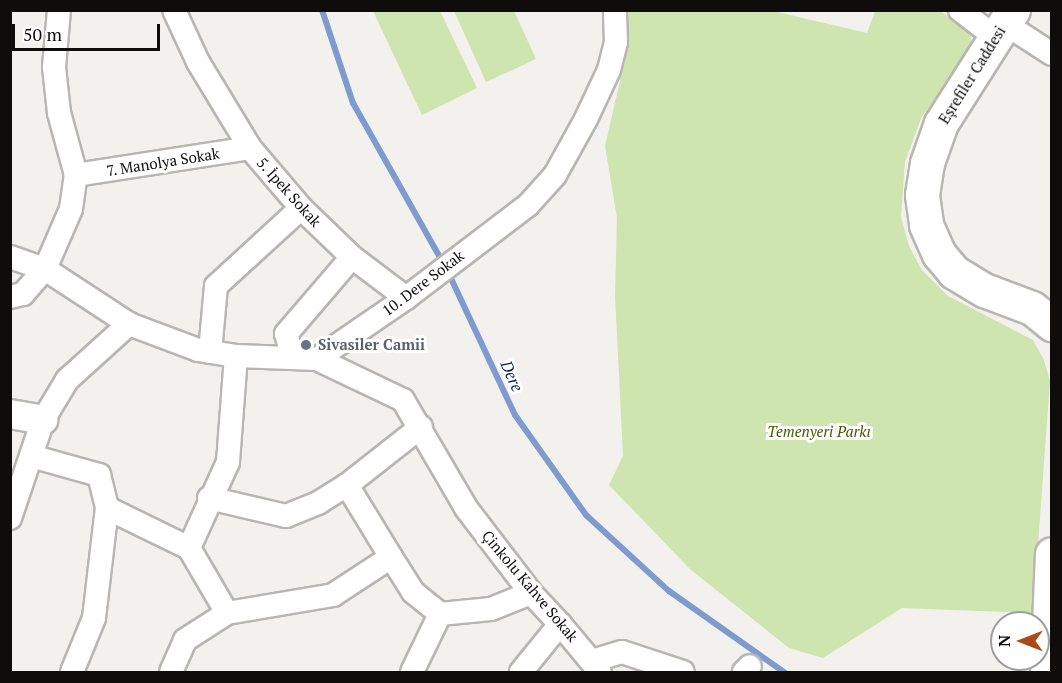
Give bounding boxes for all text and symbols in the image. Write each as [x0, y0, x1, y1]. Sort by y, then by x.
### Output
scale bar [15, 12, 164, 50]
text: 50 m [23, 22, 62, 46]
street label: Eşrefiler Caddesi [935, 23, 1009, 127]
street label: 7. Manolya Sokak [105, 144, 221, 180]
street label: 5. İpek Sokak [253, 153, 325, 231]
street label: 10. Dere Sokak [378, 246, 468, 320]
place label: Sivasiler Camii [318, 336, 425, 354]
marker: Sivasiler Camii [299, 338, 313, 352]
water label: Dere [497, 358, 527, 394]
park label: Temenyeri Parkı [767, 423, 871, 441]
street label: Çinkolu Kahve Sokak [478, 527, 582, 645]
north arrow [990, 611, 1050, 671]
text: N [993, 635, 1015, 647]

